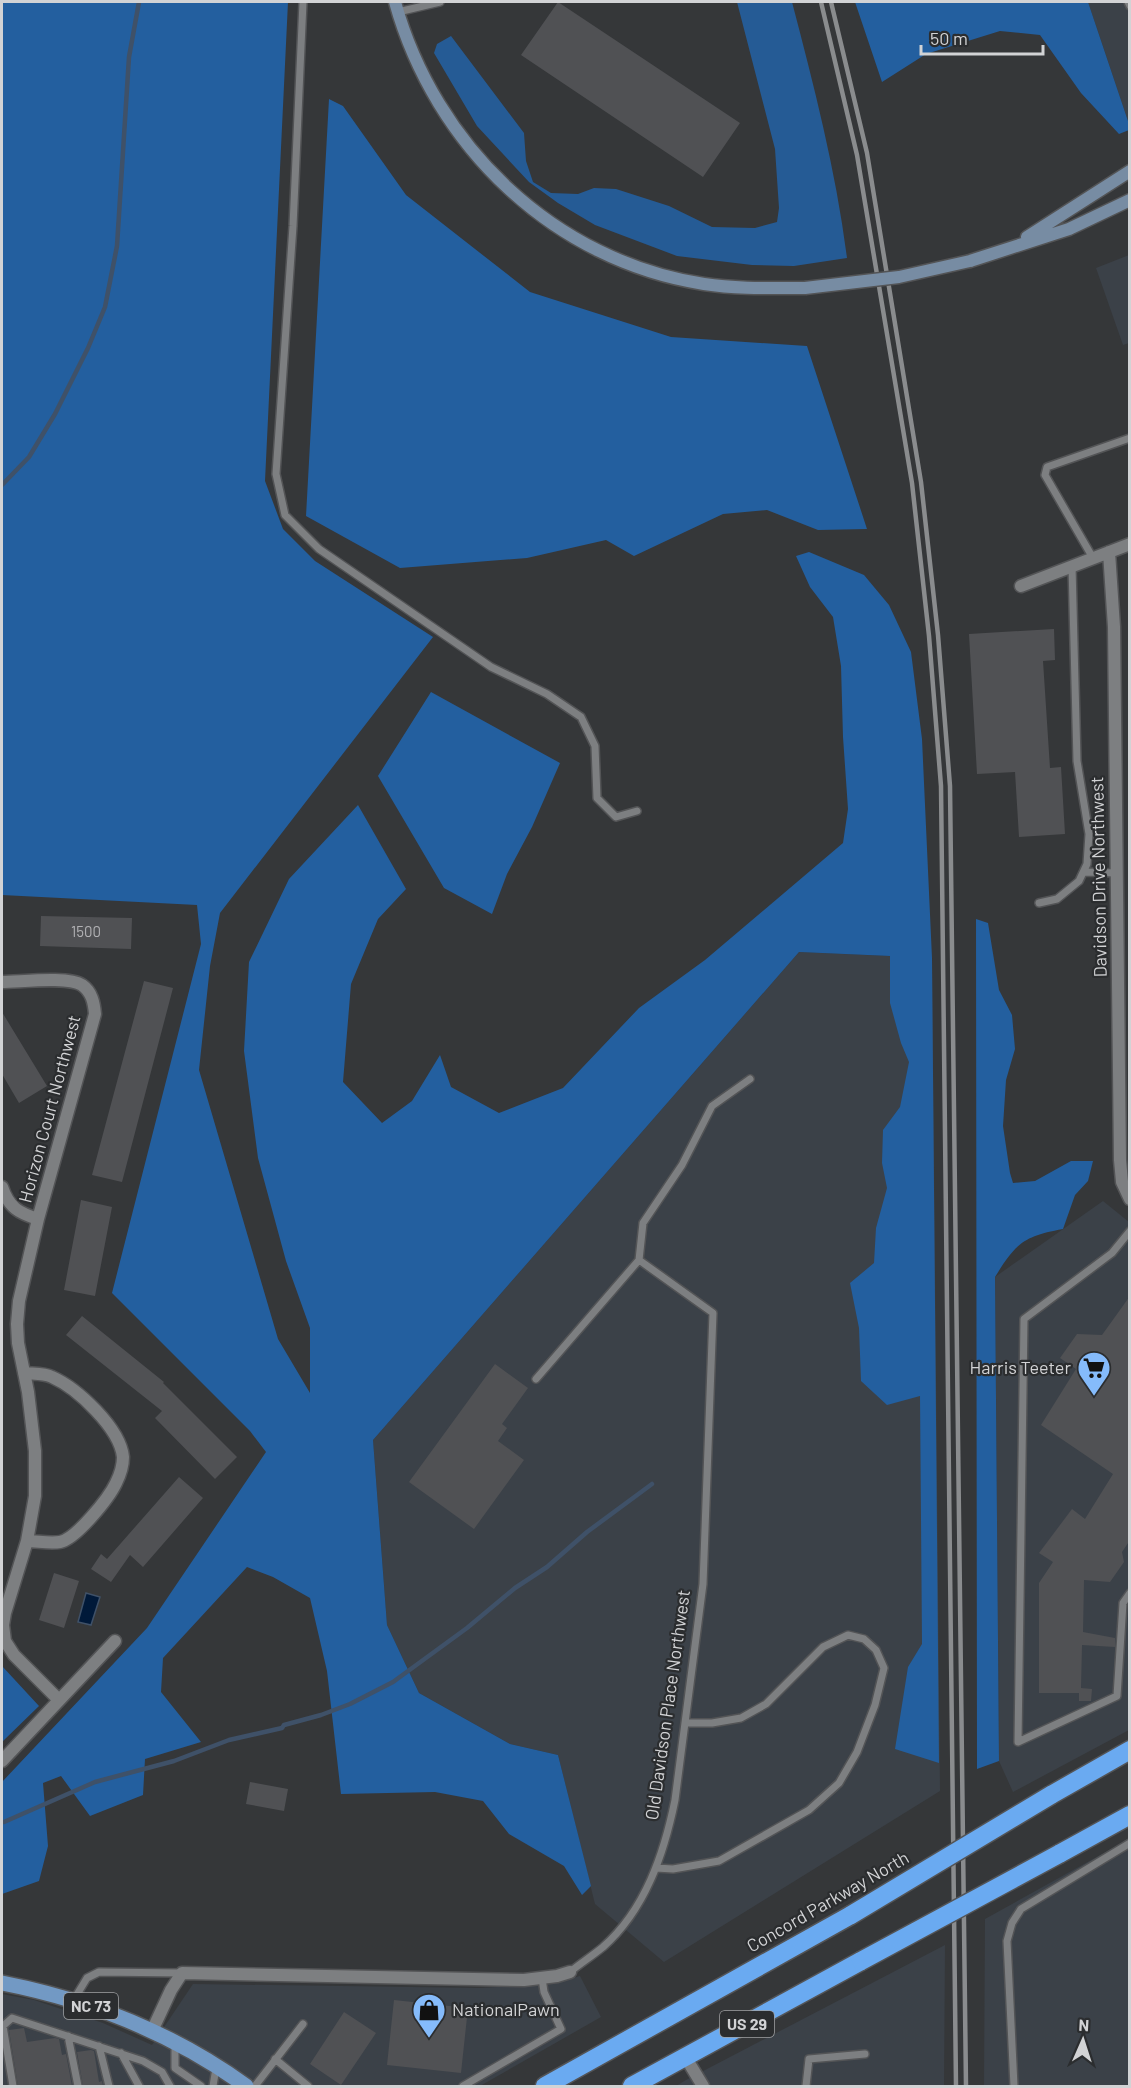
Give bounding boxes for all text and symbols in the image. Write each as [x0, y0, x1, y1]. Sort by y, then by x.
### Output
scale bar [921, 18, 1042, 56]
text: 50 m [930, 27, 968, 49]
street label: Davidson Drive Northwest [1085, 776, 1111, 978]
house number: 1500 [71, 922, 101, 940]
street label: Horizon Court Northwest [13, 1013, 85, 1205]
supermarket icon: Harris Teeter [1076, 1350, 1112, 1397]
place label: Harris Teeter [970, 1356, 1071, 1378]
street label: Old Davidson Place Northwest [640, 1588, 694, 1821]
street label: Concord Parkway North [743, 1846, 912, 1957]
shop icon: NationalPawn [411, 1992, 447, 2039]
road number: NC 73 [64, 1993, 118, 2019]
place label: NationalPawn [452, 1998, 560, 2020]
north arrow [1053, 2010, 1113, 2070]
road number: US 29 [720, 2011, 774, 2037]
text: N [1078, 2015, 1090, 2034]

